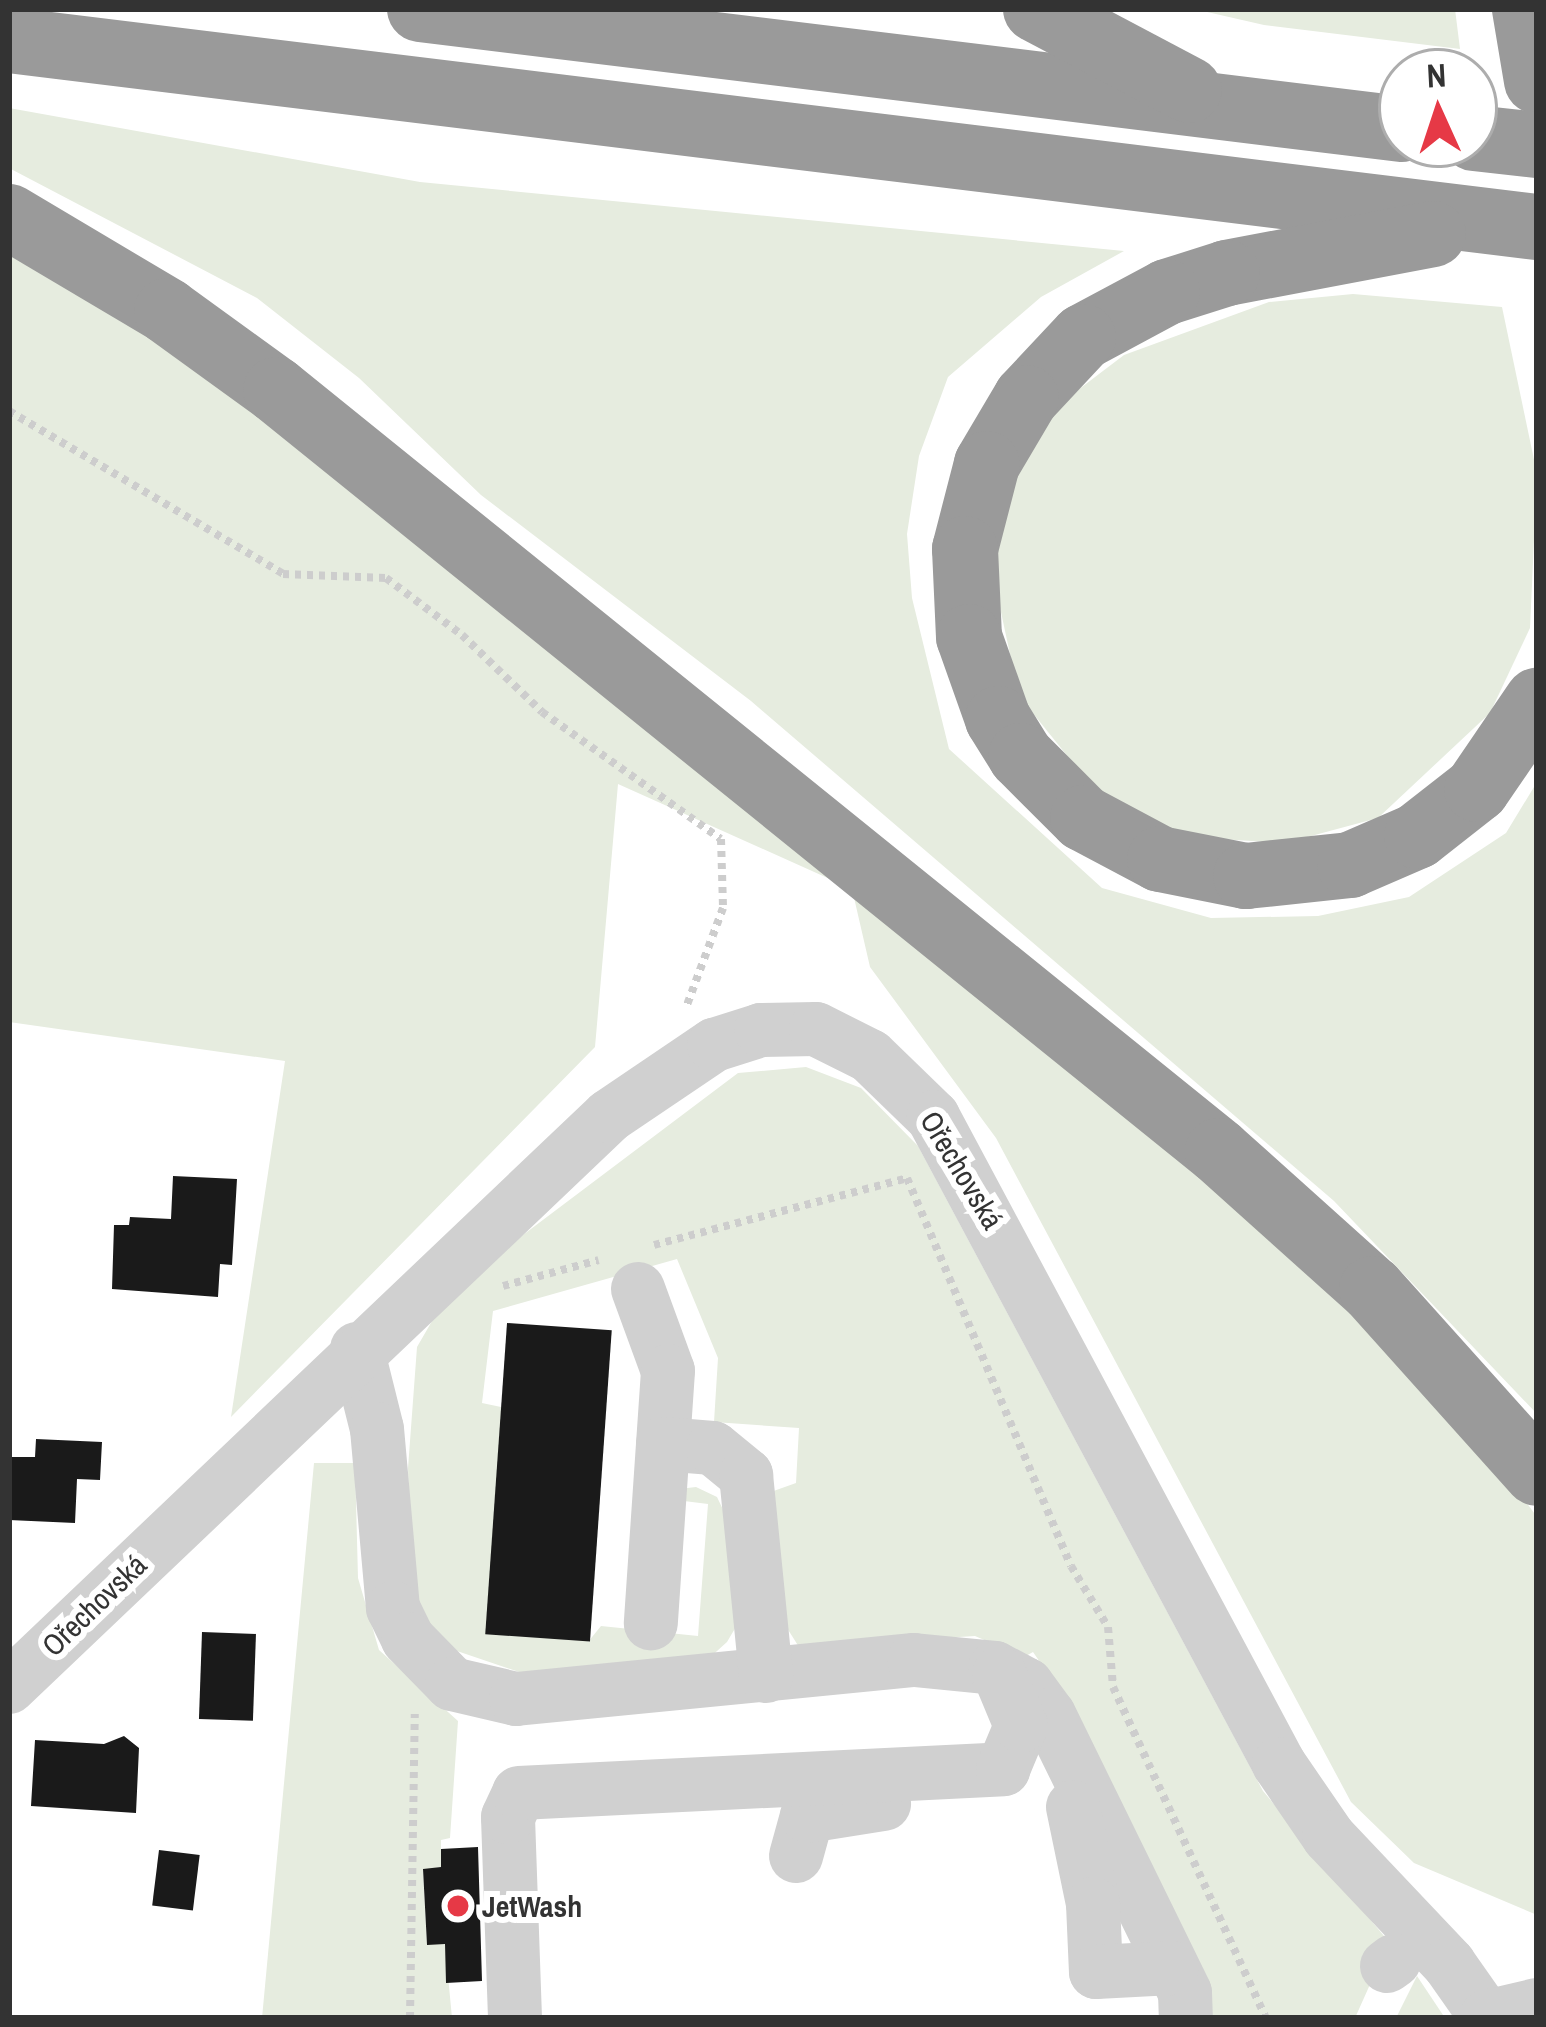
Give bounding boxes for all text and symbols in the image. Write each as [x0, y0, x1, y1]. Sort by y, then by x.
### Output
north arrow [1378, 48, 1498, 168]
text: N [1425, 53, 1447, 98]
street label: Ořechovská [913, 1104, 1011, 1236]
street label: Ořechovská [34, 1546, 154, 1664]
place label: JetWash [482, 1888, 582, 1924]
marker: JetWash [445, 1893, 471, 1919]

